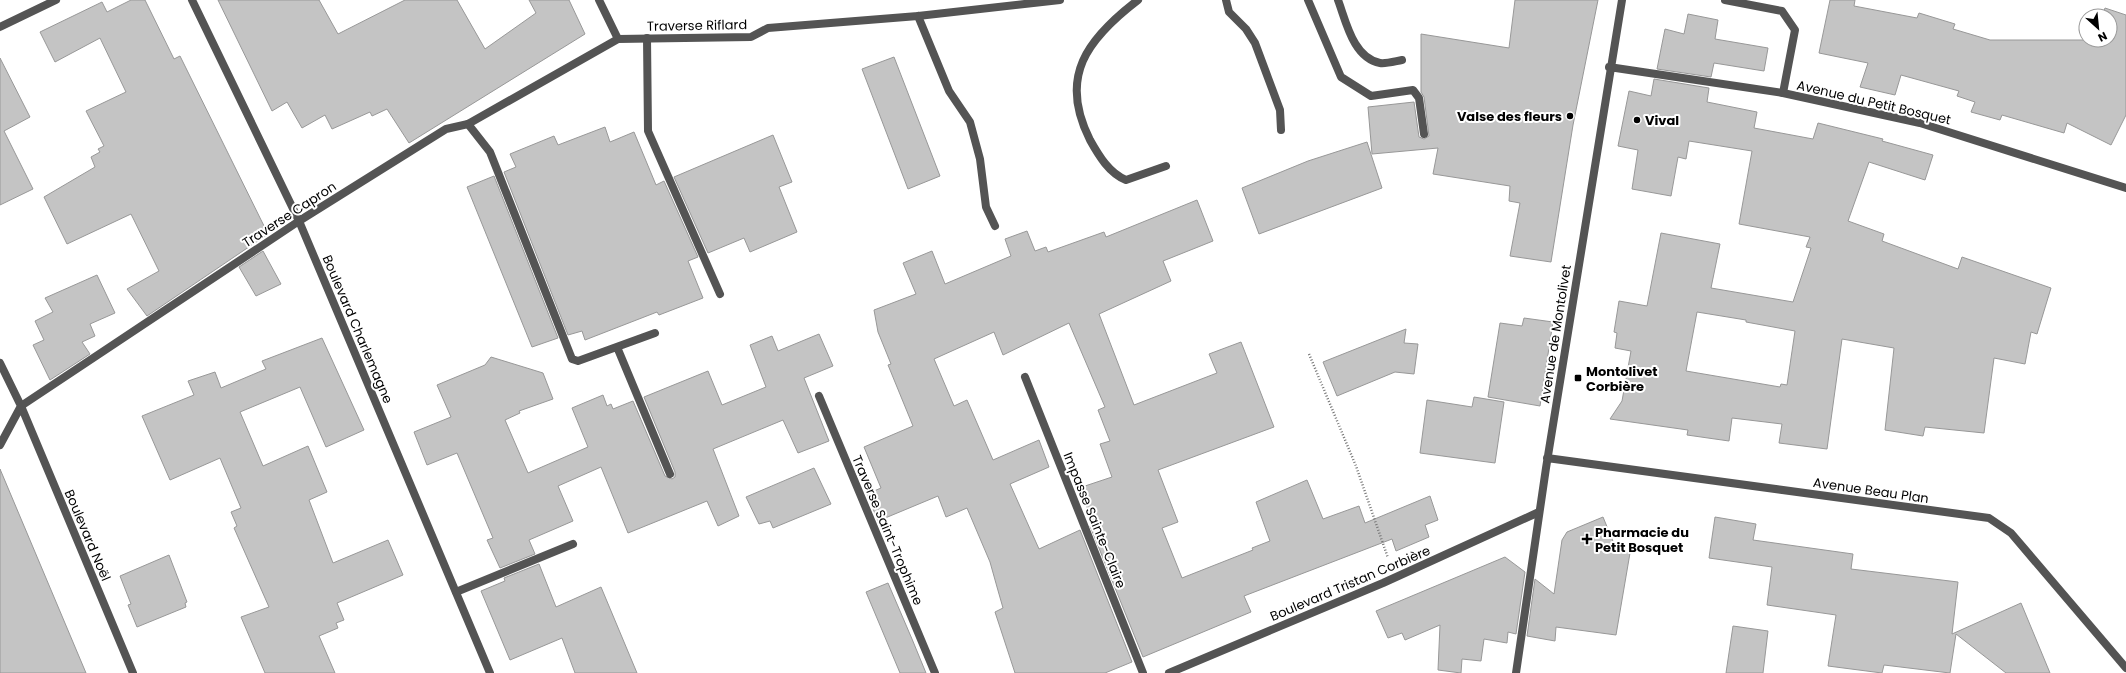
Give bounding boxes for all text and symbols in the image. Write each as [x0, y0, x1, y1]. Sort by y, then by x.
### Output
north arrow [2078, 8, 2118, 48]
street label: Traverse Riflard [647, 15, 747, 36]
text: N [2095, 28, 2110, 46]
street label: Avenue du Petit Bosquet [1795, 76, 1953, 130]
place label: Valse des fleurs [1457, 107, 1562, 126]
marker: Valse des fleurs [1565, 111, 1575, 121]
place label: Vival [1645, 111, 1679, 130]
marker: Vival [1632, 115, 1642, 125]
street label: Traverse Capron [239, 177, 340, 252]
street label: Boulevard Charlemagne [318, 252, 397, 406]
street label: Avenue de Montolivet [1535, 263, 1576, 405]
place label: Montolivet Corbière [1586, 362, 1658, 396]
marker: Montolivet Corbière [1573, 373, 1583, 383]
street label: Impasse Sainte-Claire [1059, 449, 1131, 591]
street label: Traverse Saint-Trophime [847, 452, 928, 608]
street label: Avenue Beau Plan [1812, 473, 1930, 508]
street label: Boulevard Noël [60, 486, 115, 584]
place label: Pharmacie du Petit Bosquet [1595, 523, 1689, 557]
marker: Pharmacie du Petit Bosquet [1582, 534, 1592, 544]
street label: Boulevard Tristan Corbière [1267, 541, 1433, 626]

